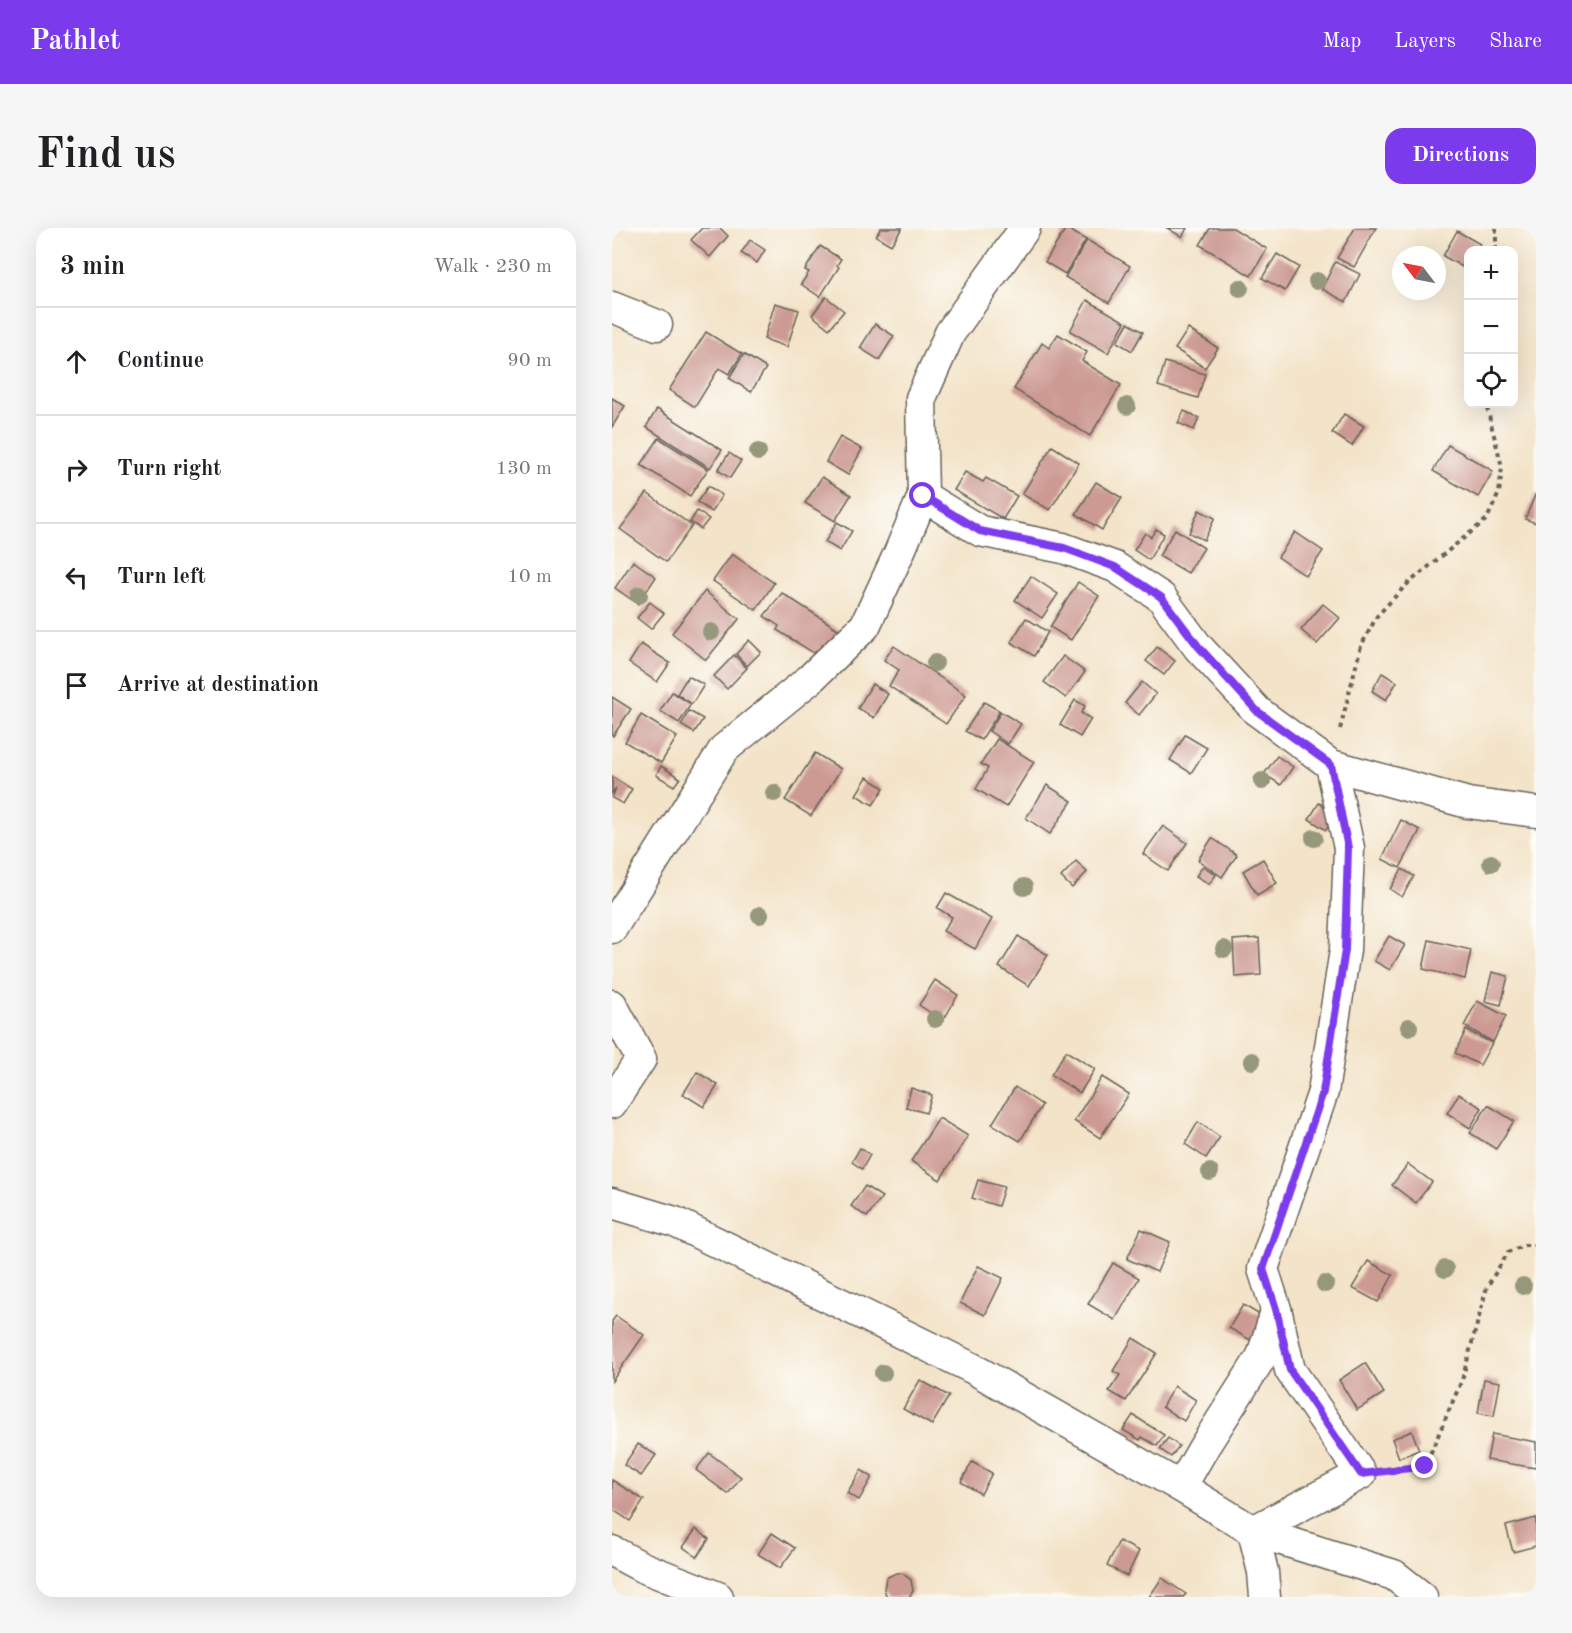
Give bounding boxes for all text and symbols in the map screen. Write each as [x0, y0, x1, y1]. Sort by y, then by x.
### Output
text: Pathlet [30, 28, 121, 56]
text: Map [1322, 31, 1361, 52]
text: Layers [1394, 31, 1456, 52]
text: Share [1489, 31, 1542, 52]
button: Directions [1385, 128, 1536, 184]
text: Find us [36, 135, 175, 177]
north arrow [1392, 246, 1446, 300]
map controls [1464, 246, 1518, 408]
button: + [1464, 246, 1518, 300]
text: 3 min [60, 254, 125, 280]
text: Walk · 230 m [433, 257, 552, 277]
button: − [1464, 300, 1518, 354]
icon: ahead [60, 345, 93, 378]
text: Continue [117, 350, 204, 372]
text: 90 m [507, 351, 552, 371]
button: locate [1464, 354, 1518, 408]
icon: right [60, 453, 93, 486]
text: Turn right [117, 458, 221, 480]
text: 130 m [496, 459, 552, 479]
route start [909, 482, 935, 508]
icon: left [60, 561, 93, 594]
text: Turn left [117, 566, 206, 588]
text: 10 m [507, 567, 552, 587]
icon: arrive [60, 669, 93, 702]
text: Arrive at destination [117, 674, 319, 696]
route end [1411, 1452, 1437, 1478]

